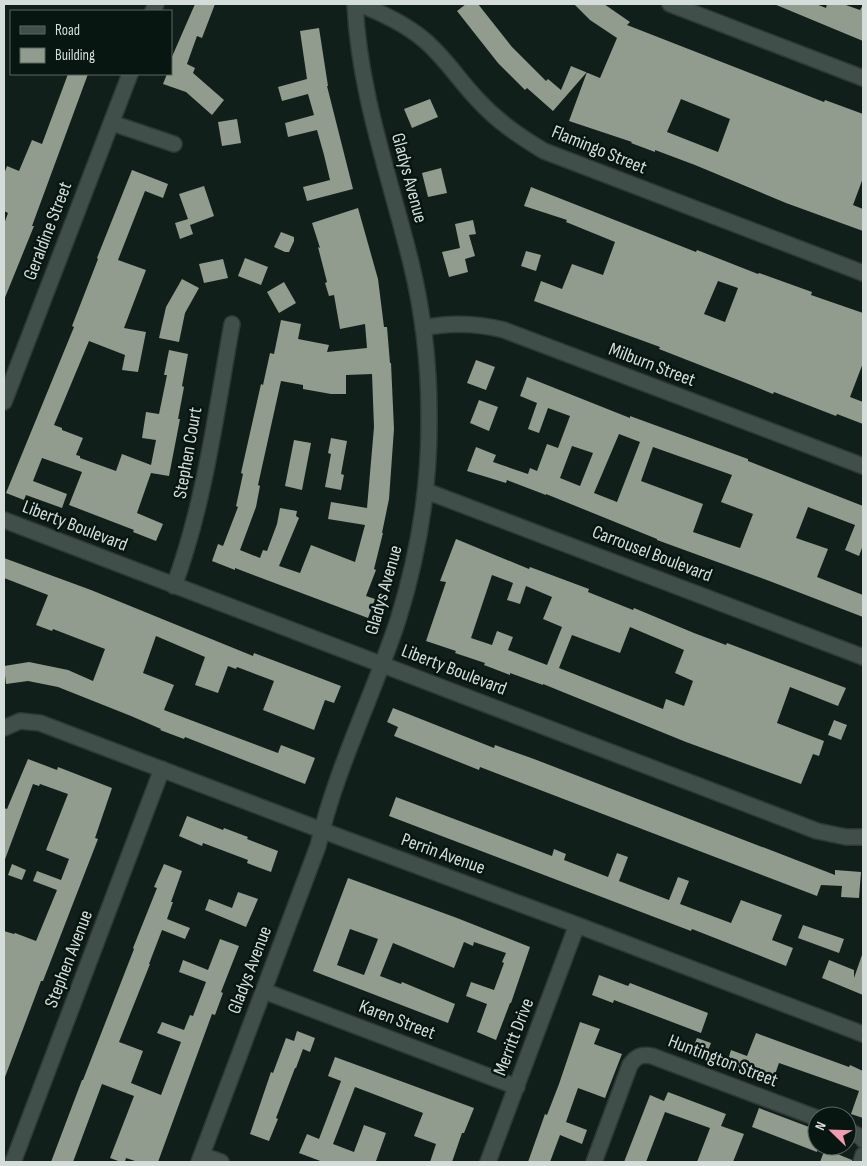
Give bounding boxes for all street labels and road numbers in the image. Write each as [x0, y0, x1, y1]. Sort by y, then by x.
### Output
street label: Flamingo Street [548, 121, 650, 180]
street label: Gladys Avenue [386, 131, 432, 225]
street label: Geraldine Street [19, 178, 77, 283]
street label: Milburn Street [605, 338, 699, 392]
street label: Stephen Court [169, 405, 207, 501]
street label: Liberty Boulevard [19, 495, 131, 557]
street label: Carrousel Boulevard [589, 521, 715, 587]
street label: Gladys Avenue [360, 543, 408, 637]
street label: Liberty Boulevard [398, 639, 510, 701]
street label: Perrin Avenue [398, 828, 488, 880]
street label: Stephen Avenue [40, 907, 98, 1011]
street label: Gladys Avenue [223, 923, 277, 1017]
street label: Karen Street [356, 995, 439, 1045]
street label: Merritt Drive [489, 995, 539, 1079]
street label: Huntington Street [665, 1030, 781, 1093]

